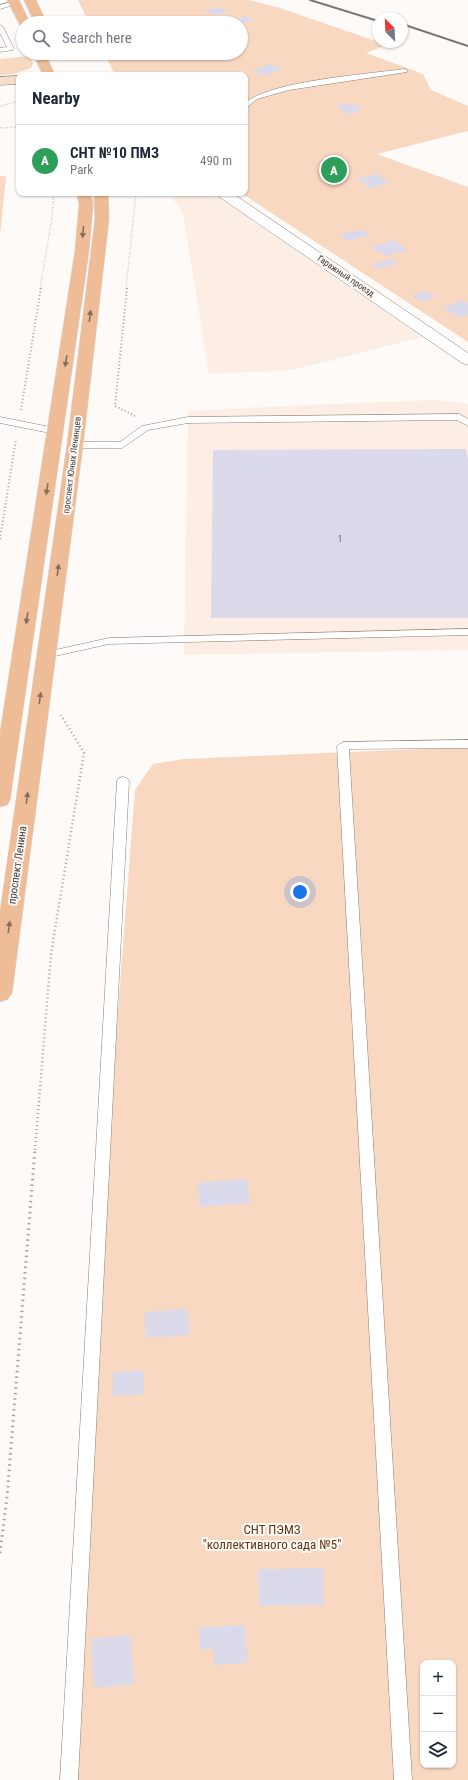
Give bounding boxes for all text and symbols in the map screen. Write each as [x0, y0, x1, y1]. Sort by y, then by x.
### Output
north arrow [372, 12, 408, 48]
search box [16, 16, 248, 60]
icon: search [30, 27, 52, 49]
text: Search here [62, 29, 132, 47]
text: Nearby [32, 88, 80, 108]
text: СНТ №10 ПМЗ [70, 144, 159, 162]
text: A [41, 153, 49, 168]
text: 490 m [200, 153, 232, 168]
pin: A [321, 155, 347, 185]
text: Park [70, 162, 93, 177]
one-way arrow [80, 226, 87, 238]
street label: Гаражный проезд [316, 253, 376, 299]
one-way arrow [87, 310, 93, 322]
one-way arrow [63, 355, 69, 367]
street label: проспект Юных Ленинцев [61, 416, 83, 514]
one-way arrow [44, 483, 50, 495]
house number: 1 [338, 534, 342, 544]
one-way arrow [55, 563, 61, 576]
one-way arrow [24, 612, 30, 624]
one-way arrow [37, 692, 43, 704]
one-way arrow [23, 792, 30, 804]
street label: проспект Ленина [6, 825, 29, 905]
your location [290, 882, 310, 902]
one-way arrow [6, 921, 12, 933]
park label: СНТ ПЭМЗ "коллективного сада №5" [203, 1522, 341, 1552]
map controls [420, 1660, 456, 1768]
button: + [420, 1660, 456, 1696]
button: − [420, 1696, 456, 1732]
button: layers [420, 1732, 456, 1768]

